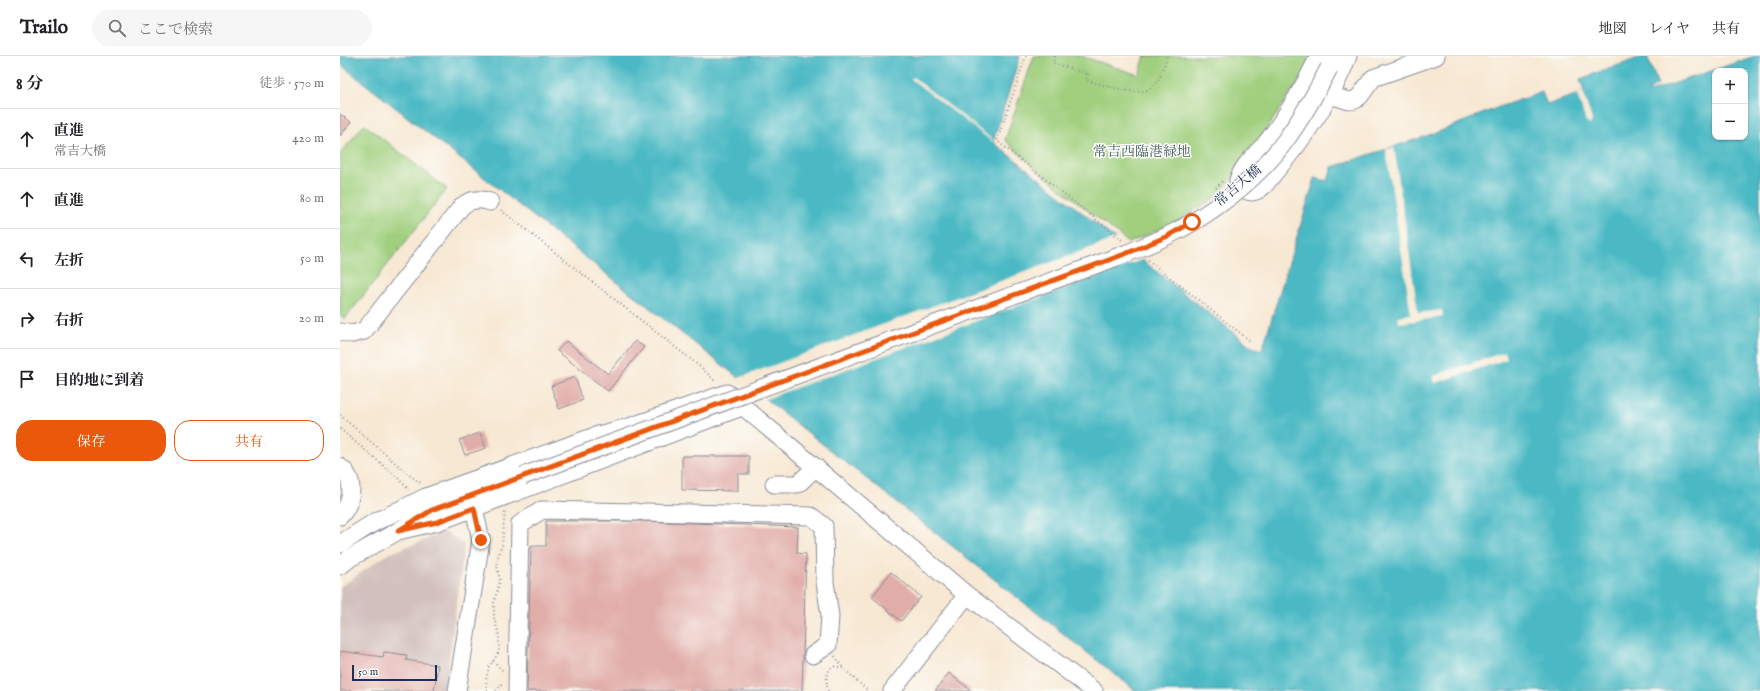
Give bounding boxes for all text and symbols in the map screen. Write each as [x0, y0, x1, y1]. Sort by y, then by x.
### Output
search box [92, 10, 372, 46]
text: Trailo [20, 16, 68, 40]
icon: search [106, 17, 128, 39]
text: ここで検索 [138, 20, 213, 39]
text: 地図 [1599, 20, 1627, 38]
text: レイヤ [1649, 20, 1690, 38]
text: 共有 [1712, 20, 1740, 38]
map controls [1712, 68, 1748, 140]
button: + [1712, 68, 1748, 104]
text: 8 分 [16, 74, 43, 95]
text: 徒歩 · 570 m [259, 75, 324, 92]
button: − [1712, 104, 1748, 140]
text: 直進 [54, 121, 84, 140]
icon: ahead [16, 128, 38, 150]
text: 420 m [292, 130, 324, 147]
text: 常吉大橋 [54, 143, 106, 160]
park label: 常吉西臨港緑地 [1093, 143, 1191, 161]
street label: 常吉大橋 [1211, 161, 1265, 211]
icon: ahead [16, 188, 38, 210]
text: 80 m [300, 190, 324, 207]
text: 直進 [54, 191, 84, 210]
route start [1183, 213, 1201, 231]
icon: left [16, 248, 38, 270]
text: 50 m [300, 250, 324, 267]
text: 左折 [54, 251, 84, 270]
icon: right [16, 308, 38, 330]
text: 20 m [299, 310, 324, 327]
text: 右折 [54, 311, 84, 330]
icon: arrive [16, 368, 38, 390]
text: 目的地に到着 [54, 371, 144, 390]
button: 保存 [16, 420, 166, 461]
button: 共有 [174, 420, 324, 461]
route end [472, 531, 490, 549]
scale bar [352, 663, 437, 682]
text: 50 m [358, 665, 378, 679]

